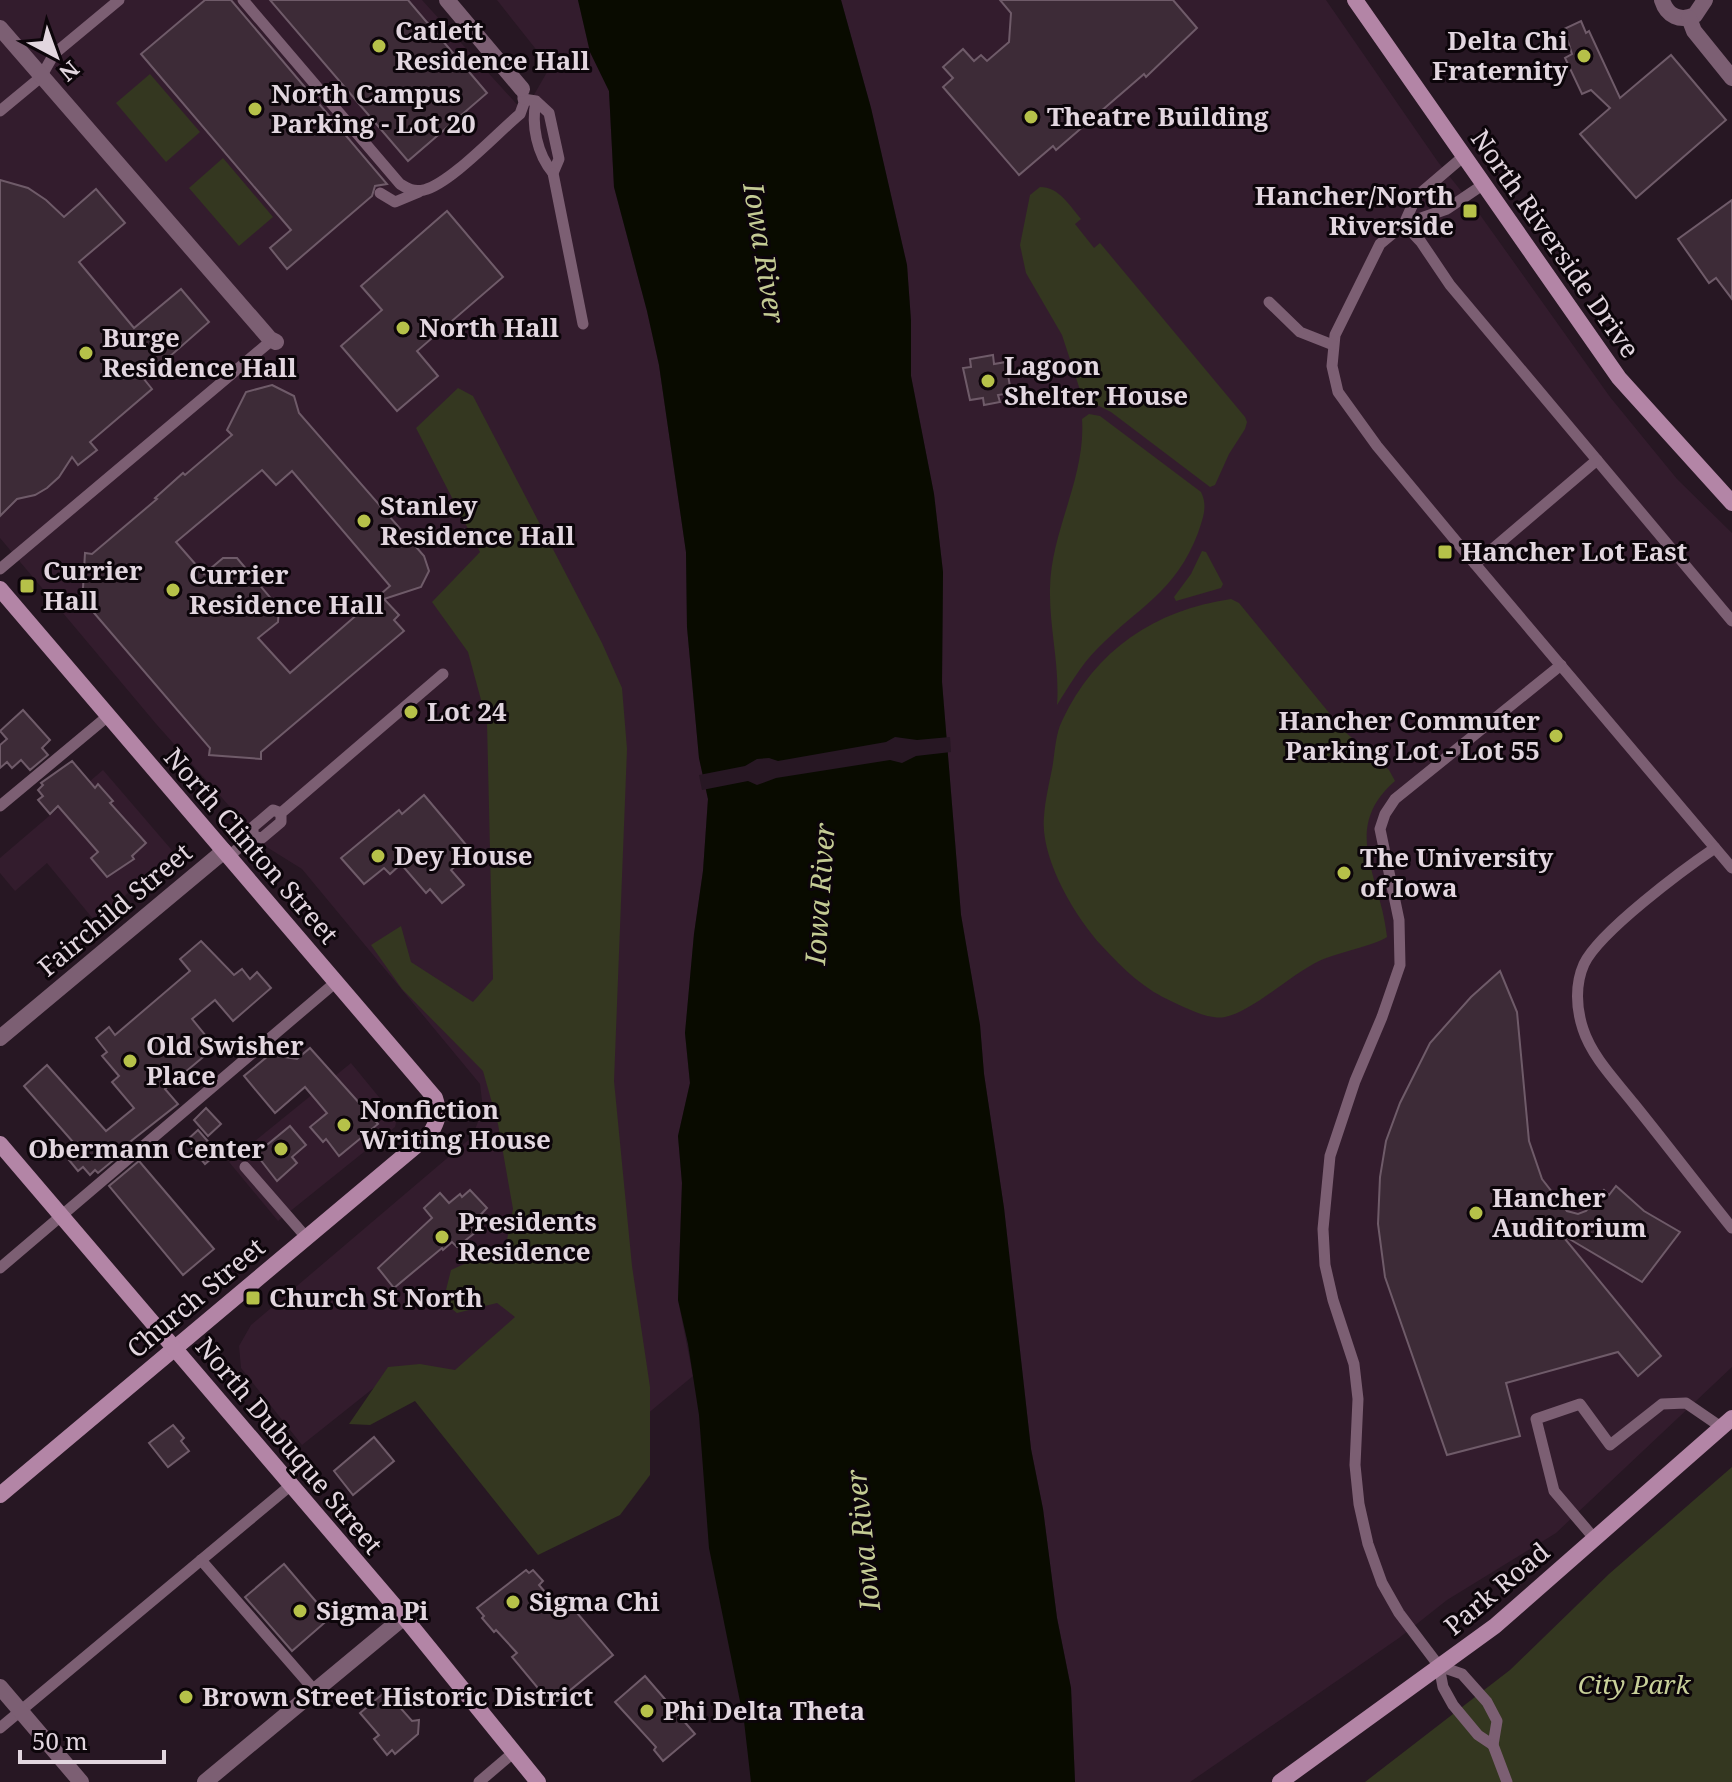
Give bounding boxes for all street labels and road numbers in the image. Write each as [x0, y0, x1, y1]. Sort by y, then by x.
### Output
street label: North Riverside Drive [1463, 122, 1648, 365]
street label: North Clinton Street [157, 740, 347, 951]
street label: Fairchild Street [30, 834, 199, 984]
street label: Church Street [119, 1229, 272, 1366]
street label: North Dubuque Street [188, 1329, 391, 1562]
street label: Park Road [1436, 1534, 1557, 1643]

